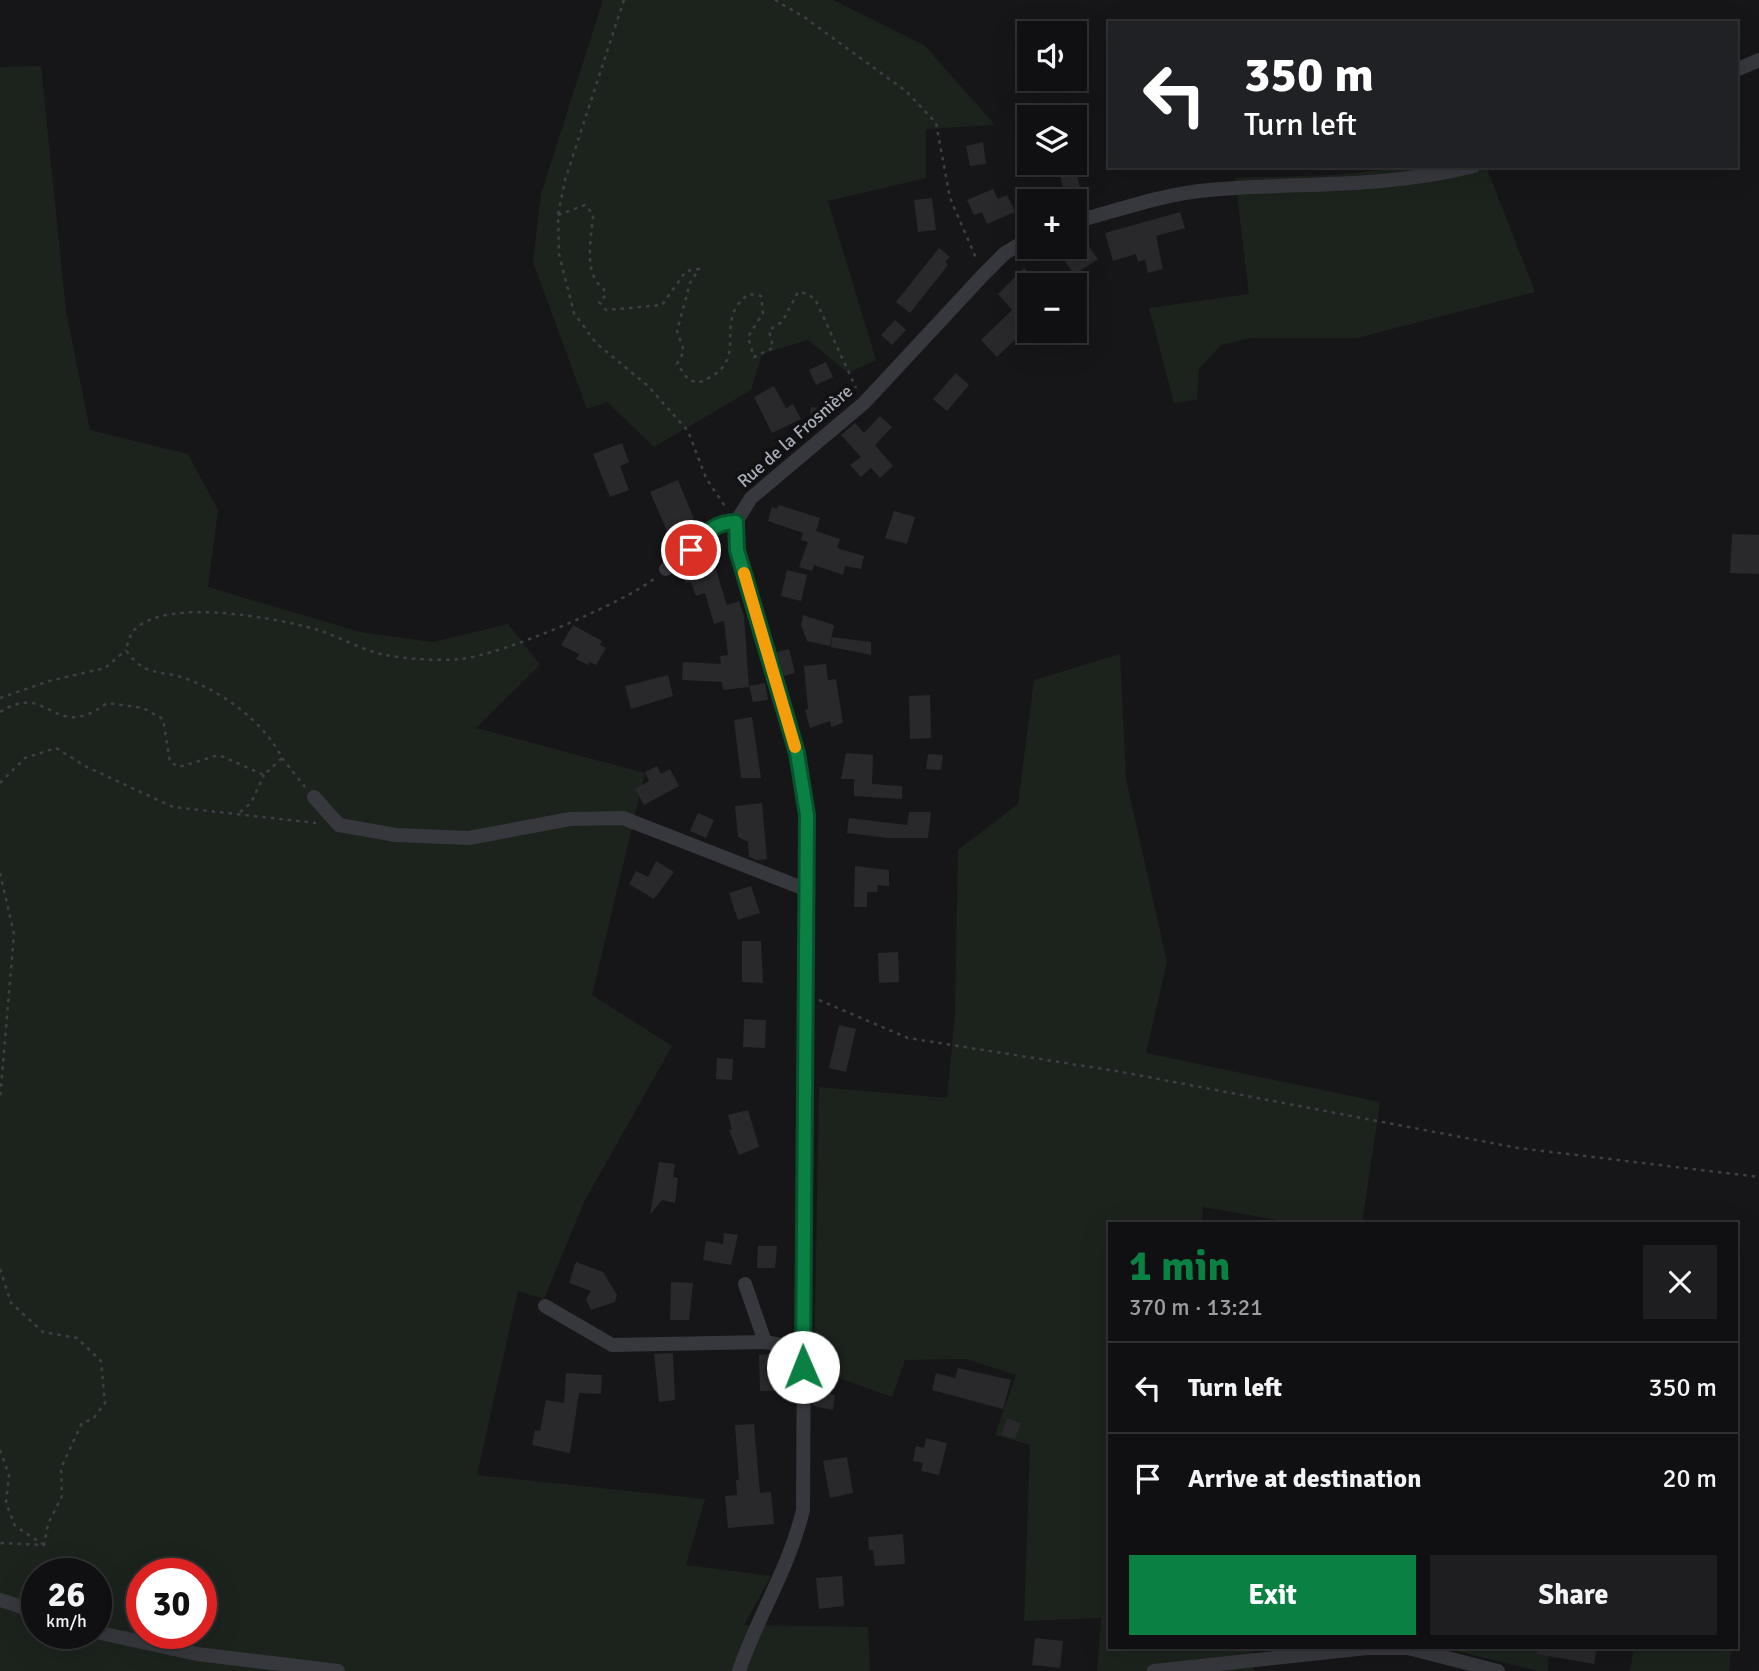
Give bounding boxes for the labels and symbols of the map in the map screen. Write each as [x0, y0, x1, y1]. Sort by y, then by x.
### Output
street label: Rue de la Frosnière [733, 380, 857, 492]
pin [661, 520, 721, 580]
position arrow [766, 1330, 840, 1404]
speed limit sign: 30 [126, 1558, 217, 1649]

